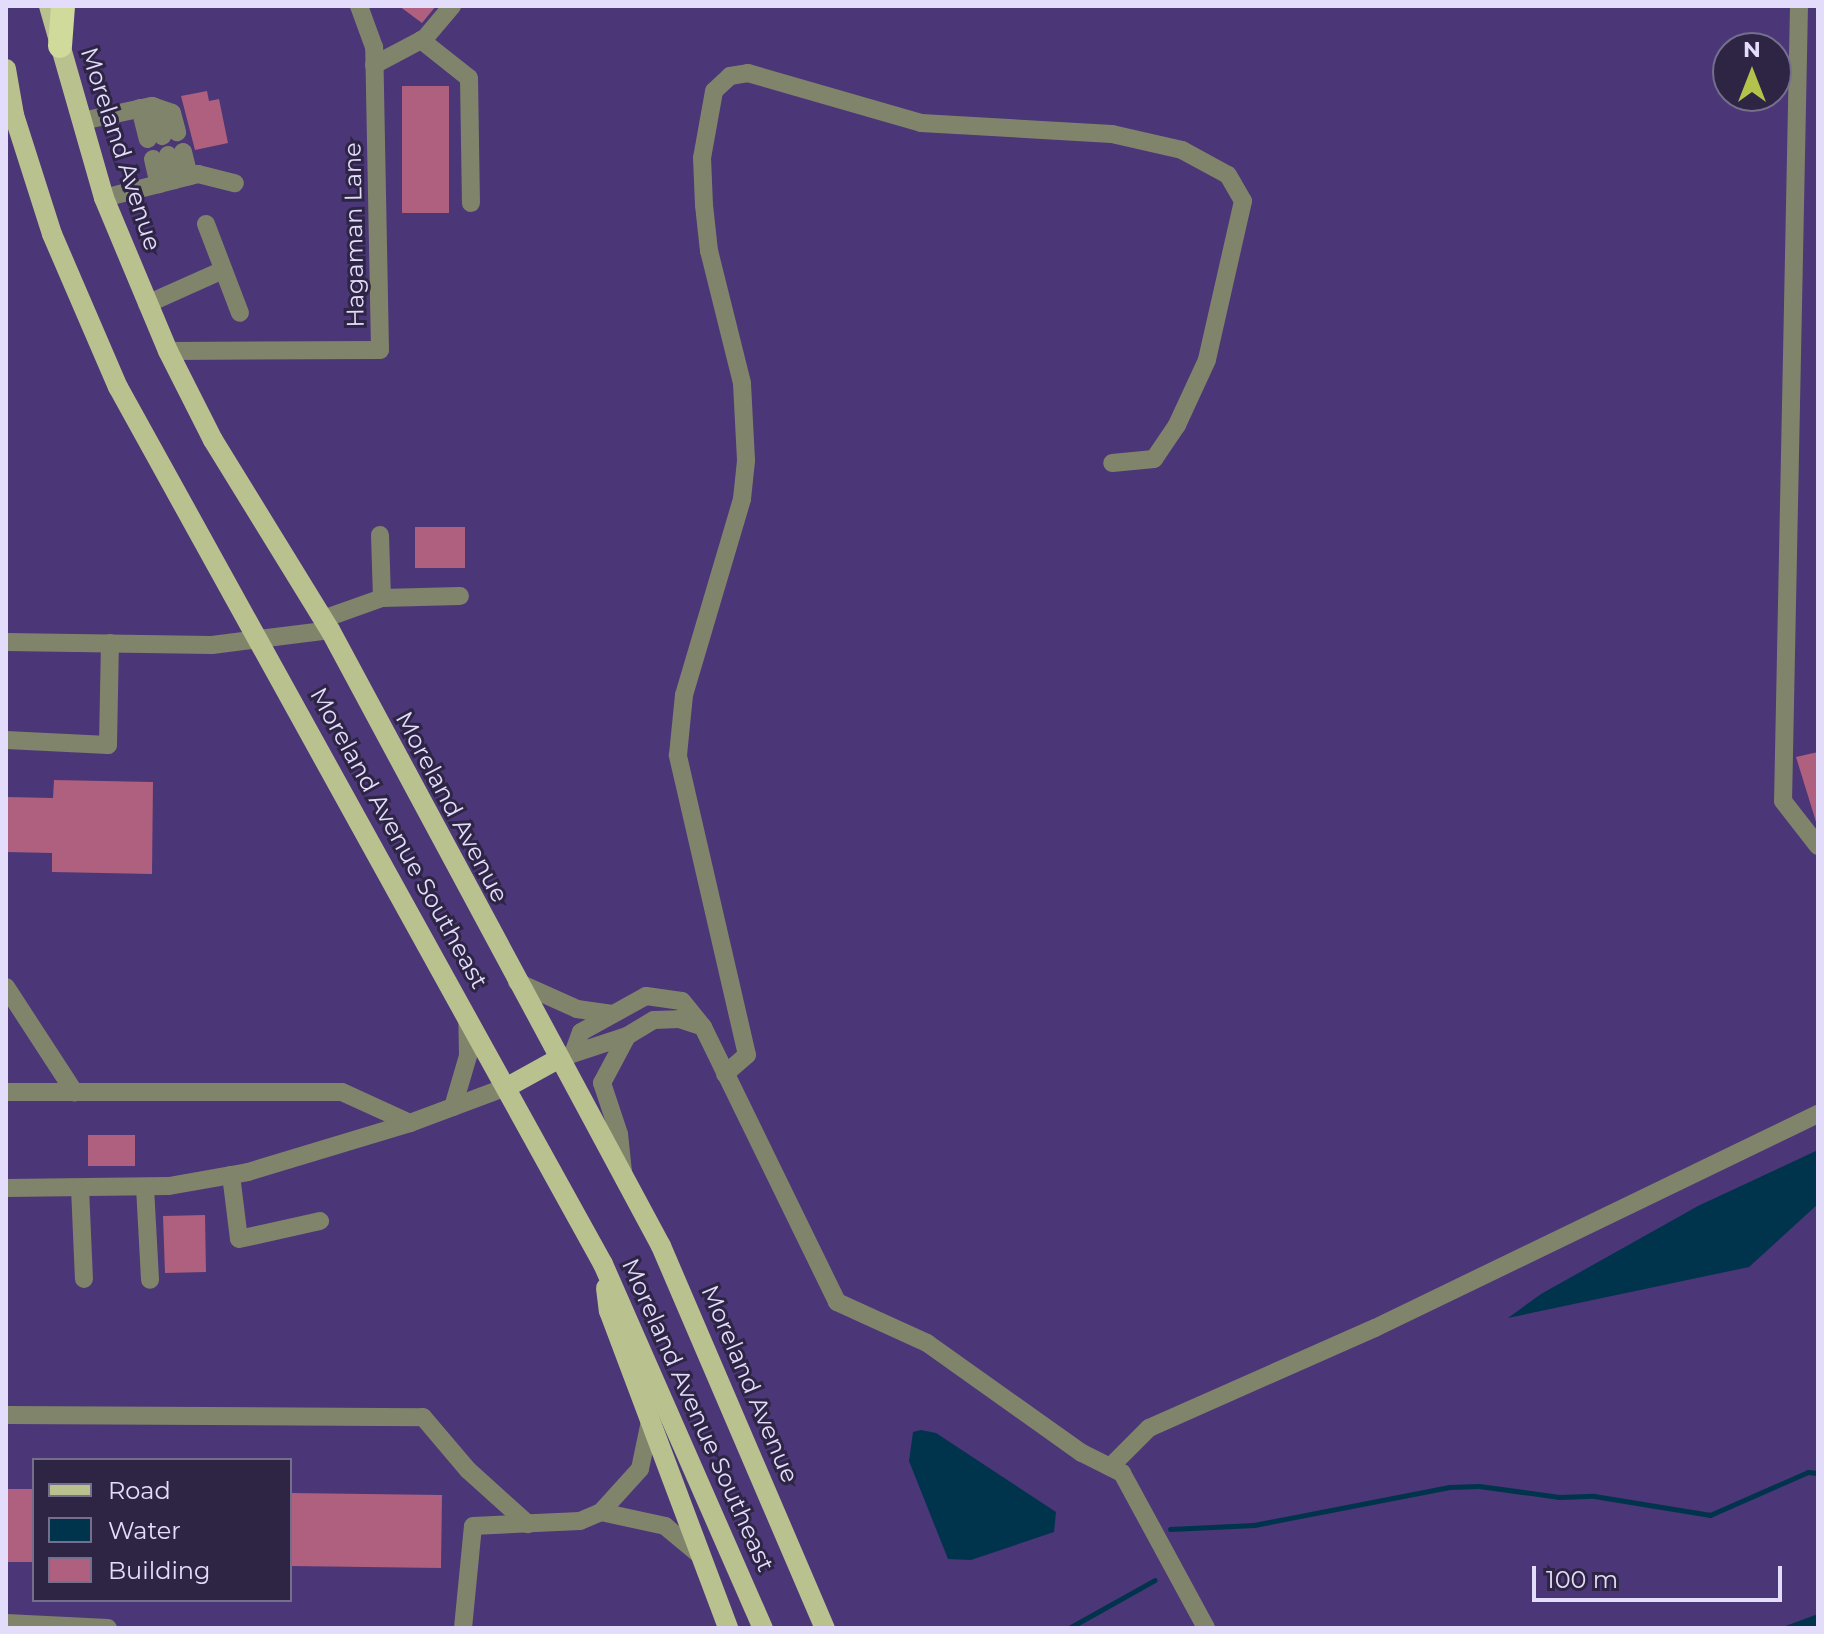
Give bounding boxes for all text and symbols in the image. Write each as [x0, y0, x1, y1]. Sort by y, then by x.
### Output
north arrow [1712, 32, 1792, 112]
text: N [1743, 36, 1761, 63]
street label: Moreland Avenue [75, 44, 167, 254]
street label: Hagaman Lane [338, 142, 370, 328]
street label: Moreland Avenue Southeast [304, 682, 494, 994]
street label: Moreland Avenue [390, 707, 514, 907]
street label: Moreland Avenue Southeast [616, 1254, 780, 1576]
street label: Moreland Avenue [695, 1281, 805, 1487]
legend [32, 1458, 292, 1602]
text: Road [108, 1476, 171, 1505]
text: Water [108, 1516, 181, 1545]
scale bar [1536, 1550, 1786, 1600]
text: Building [108, 1556, 211, 1585]
text: 100 m [1546, 1565, 1618, 1594]

